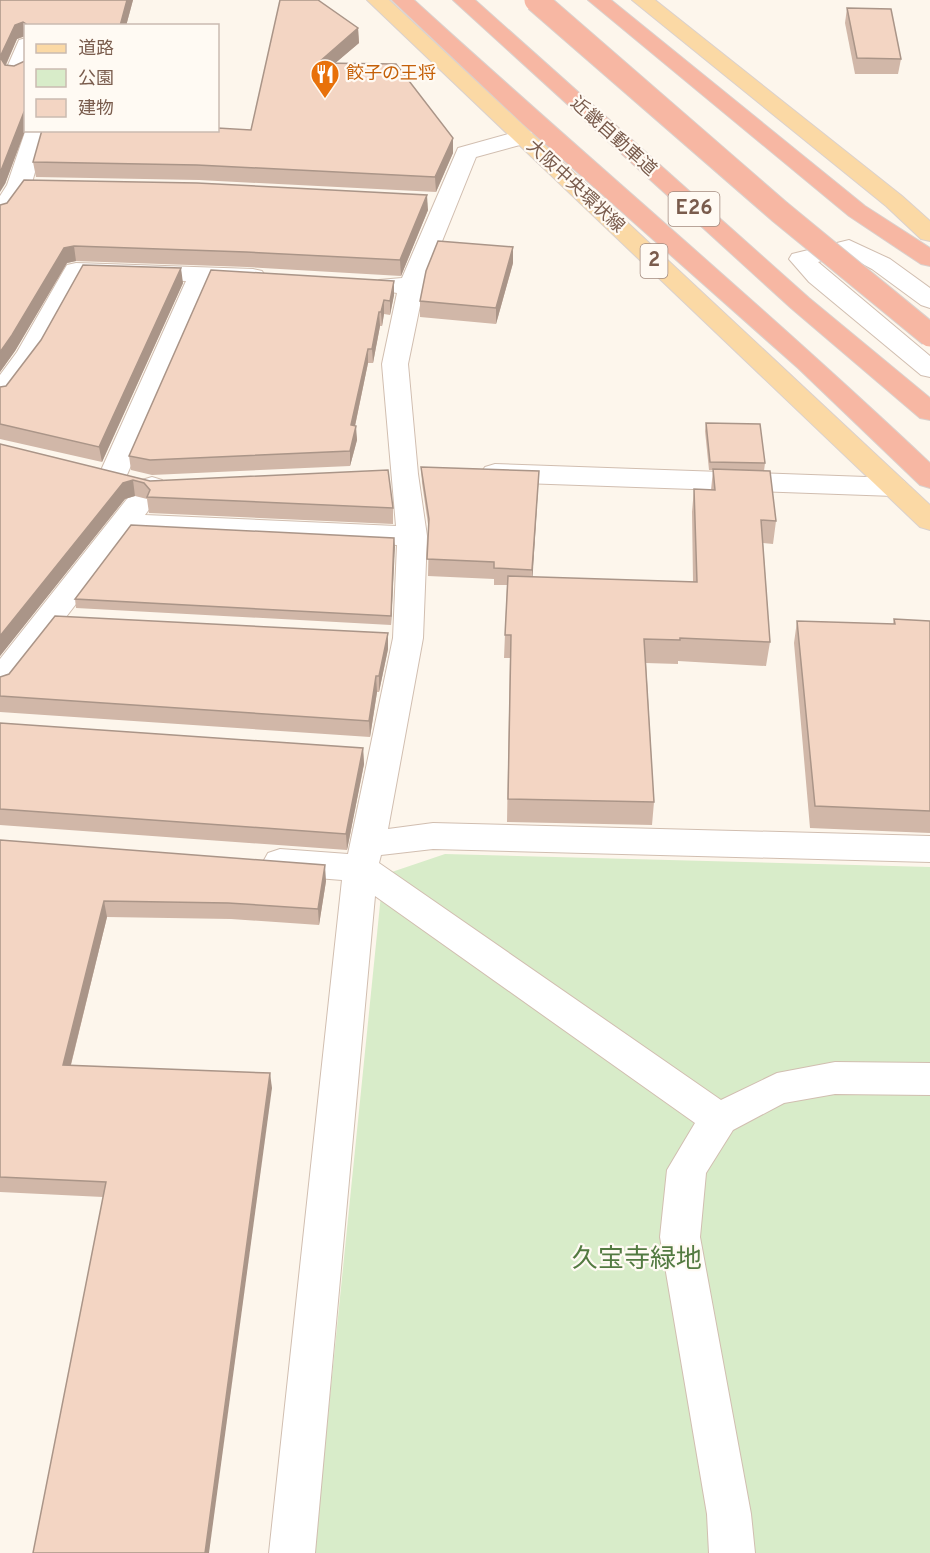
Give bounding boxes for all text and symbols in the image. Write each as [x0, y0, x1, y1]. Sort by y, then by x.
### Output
legend [24, 24, 219, 132]
text: 道路 [78, 38, 114, 61]
restaurant icon: 餃子の王将 [309, 58, 341, 100]
place label: 餃子の王将 [346, 63, 436, 86]
text: 公園 [78, 68, 114, 91]
street label: 近畿自動車道 [565, 92, 661, 182]
text: 建物 [78, 98, 114, 121]
street label: 大阪中央環状線 [521, 136, 629, 238]
road number: E26 [668, 192, 720, 226]
road number: 2 [640, 244, 668, 278]
park label: 久宝寺緑地 [572, 1244, 702, 1277]

